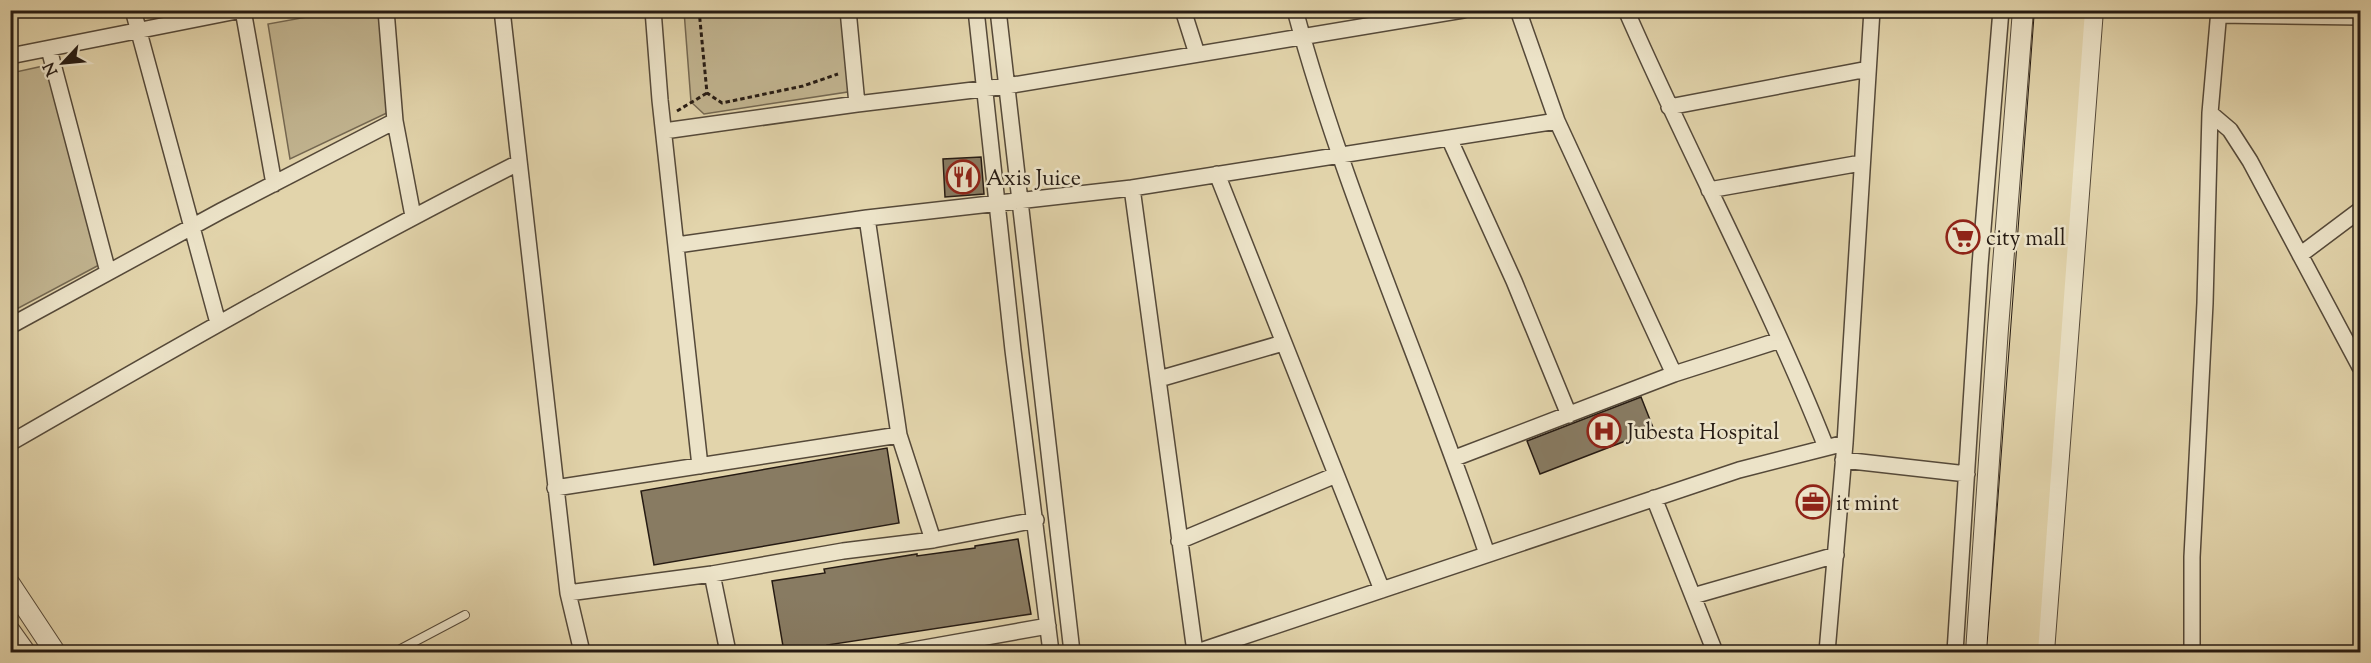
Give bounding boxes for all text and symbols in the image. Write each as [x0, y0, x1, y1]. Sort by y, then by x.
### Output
north arrow [33, 33, 93, 93]
text: N [39, 57, 65, 79]
restaurant icon: Axis Juice [945, 159, 981, 195]
place label: Axis Juice [986, 164, 1081, 196]
supermarket icon: city mall [1945, 219, 1981, 255]
place label: city mall [1986, 224, 2066, 256]
hospital icon: Jubesta Hospital [1586, 413, 1622, 449]
place label: Jubesta Hospital [1626, 418, 1779, 450]
office icon: it mint [1795, 484, 1831, 520]
place label: it mint [1836, 489, 1900, 521]

